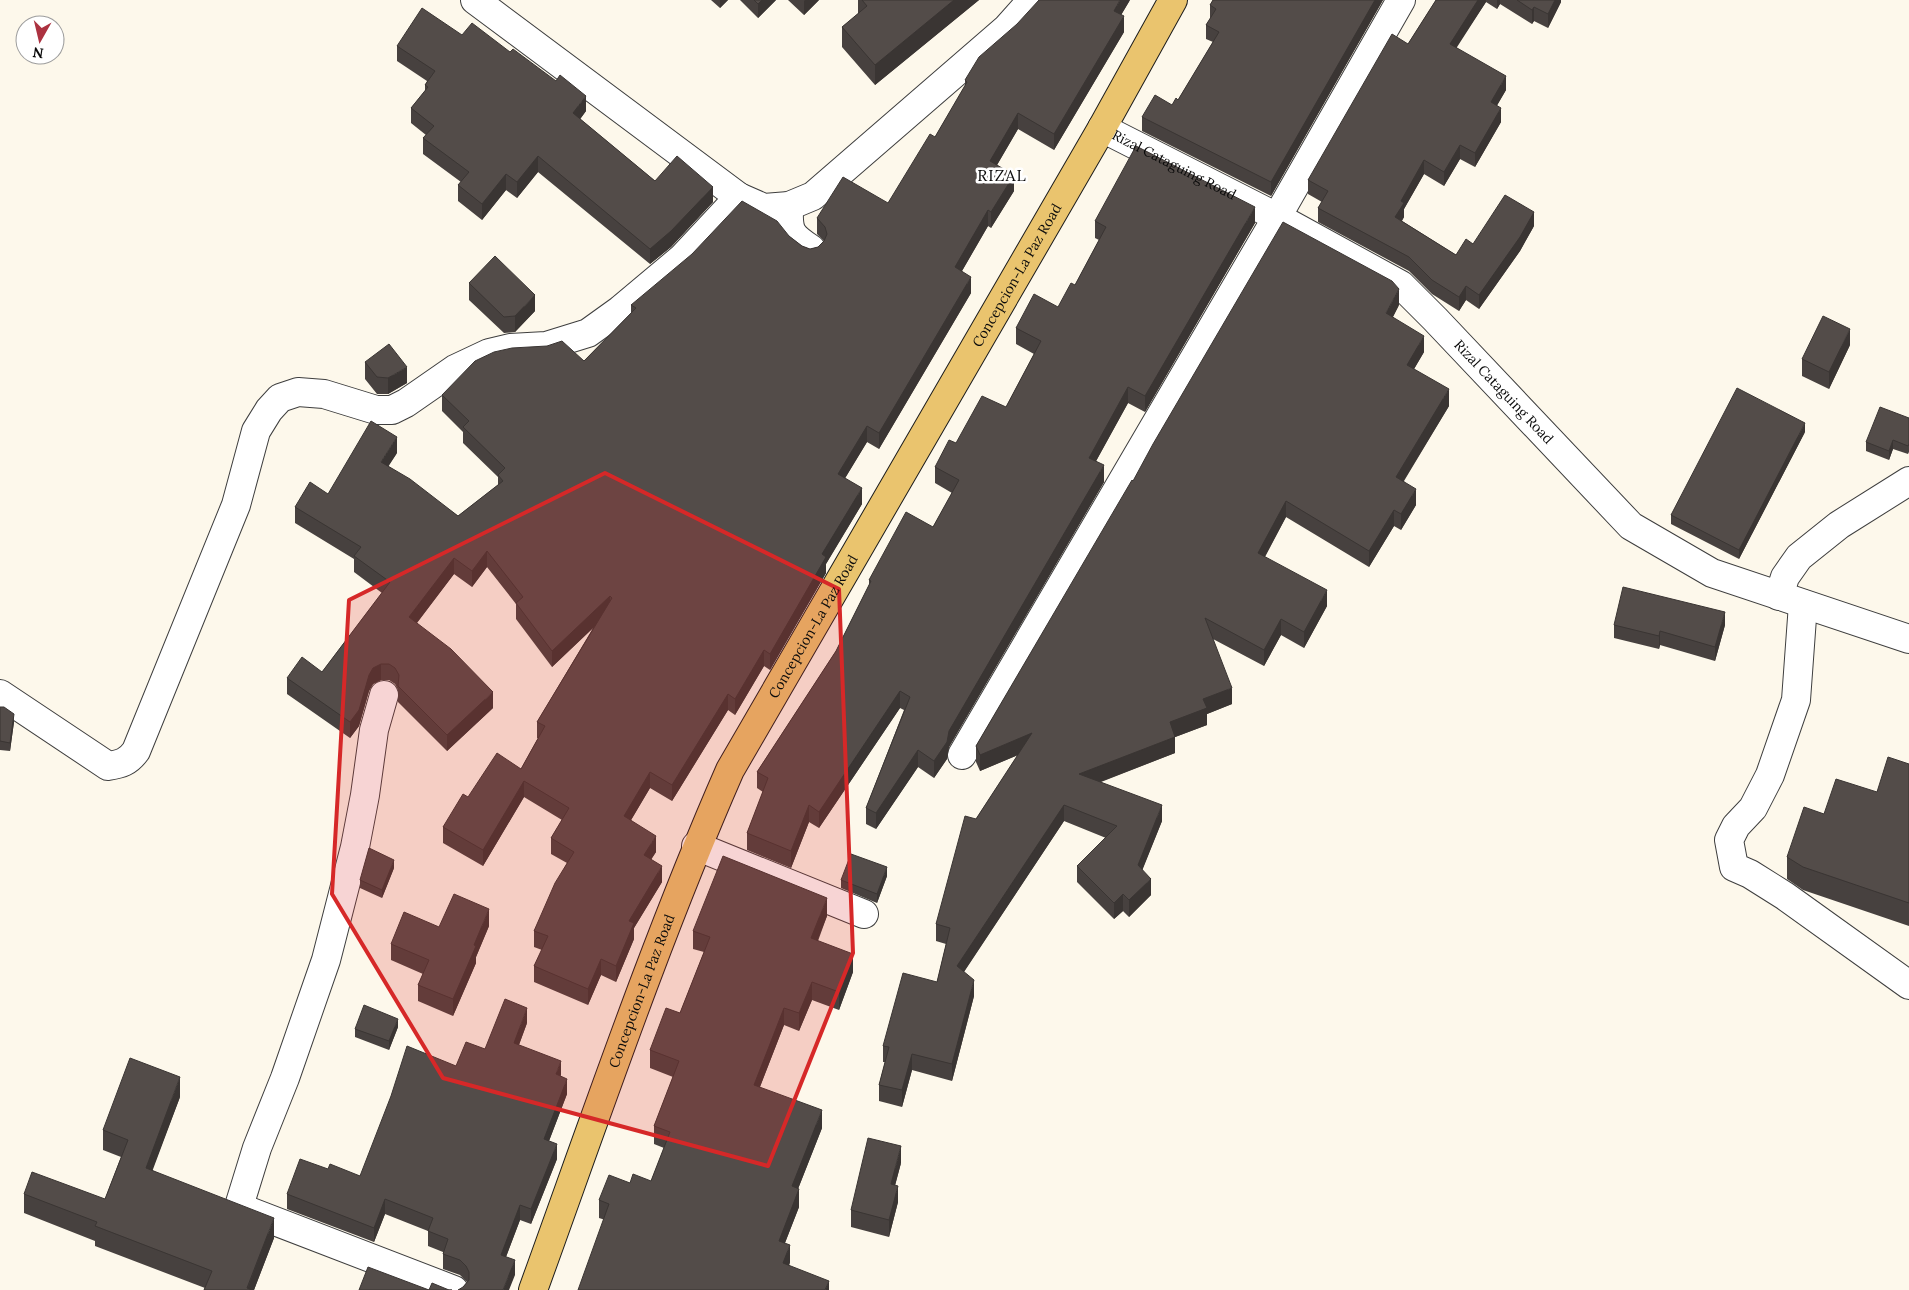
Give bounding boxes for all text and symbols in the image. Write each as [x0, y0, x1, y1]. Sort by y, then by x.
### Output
north arrow [15, 15, 65, 65]
text: N [31, 43, 45, 63]
street label: Rizal Cataguing Road [1109, 126, 1239, 204]
district label: RIZAL [977, 165, 1027, 185]
street label: Concepcion-La Paz Road [968, 200, 1065, 350]
street label: Rizal Cataguing Road [1450, 336, 1557, 448]
street label: Concepcion-La Paz Road [765, 552, 862, 701]
street label: Concepcion-La Paz Road [605, 912, 679, 1070]

